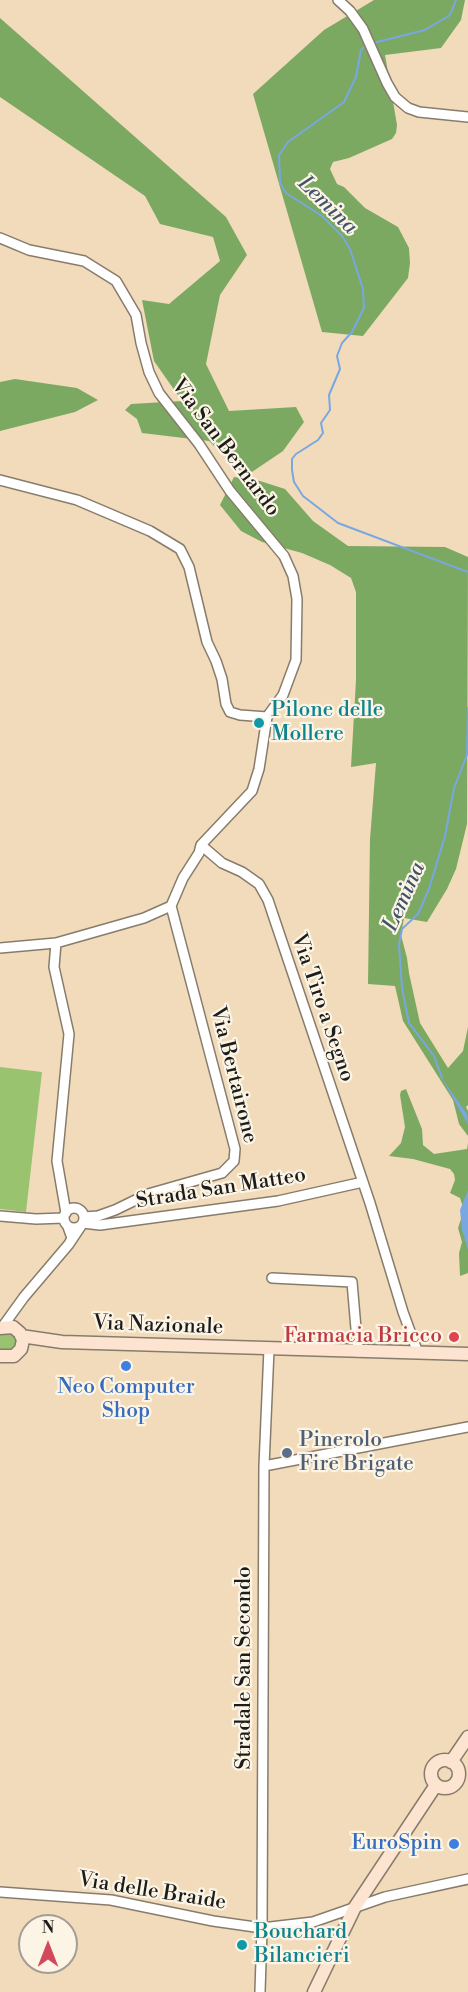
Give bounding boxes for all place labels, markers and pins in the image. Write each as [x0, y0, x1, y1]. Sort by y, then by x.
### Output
place label: Pilone delle Mollere [271, 698, 383, 748]
marker: Pilone delle Mollere [252, 716, 266, 730]
place label: Farmacia Bricco [284, 1324, 442, 1350]
marker: Farmacia Bricco [447, 1330, 461, 1344]
marker: Neo Computer Shop [119, 1359, 133, 1373]
place label: Neo Computer Shop [57, 1375, 195, 1425]
place label: Pinerolo Fire Brigate [299, 1428, 414, 1478]
marker: Pinerolo Fire Brigate [280, 1446, 294, 1460]
place label: EuroSpin [351, 1831, 442, 1857]
marker: EuroSpin [447, 1837, 461, 1851]
place label: Bouchard Bilancieri [254, 1920, 350, 1970]
marker: Bouchard Bilancieri [235, 1938, 249, 1952]

